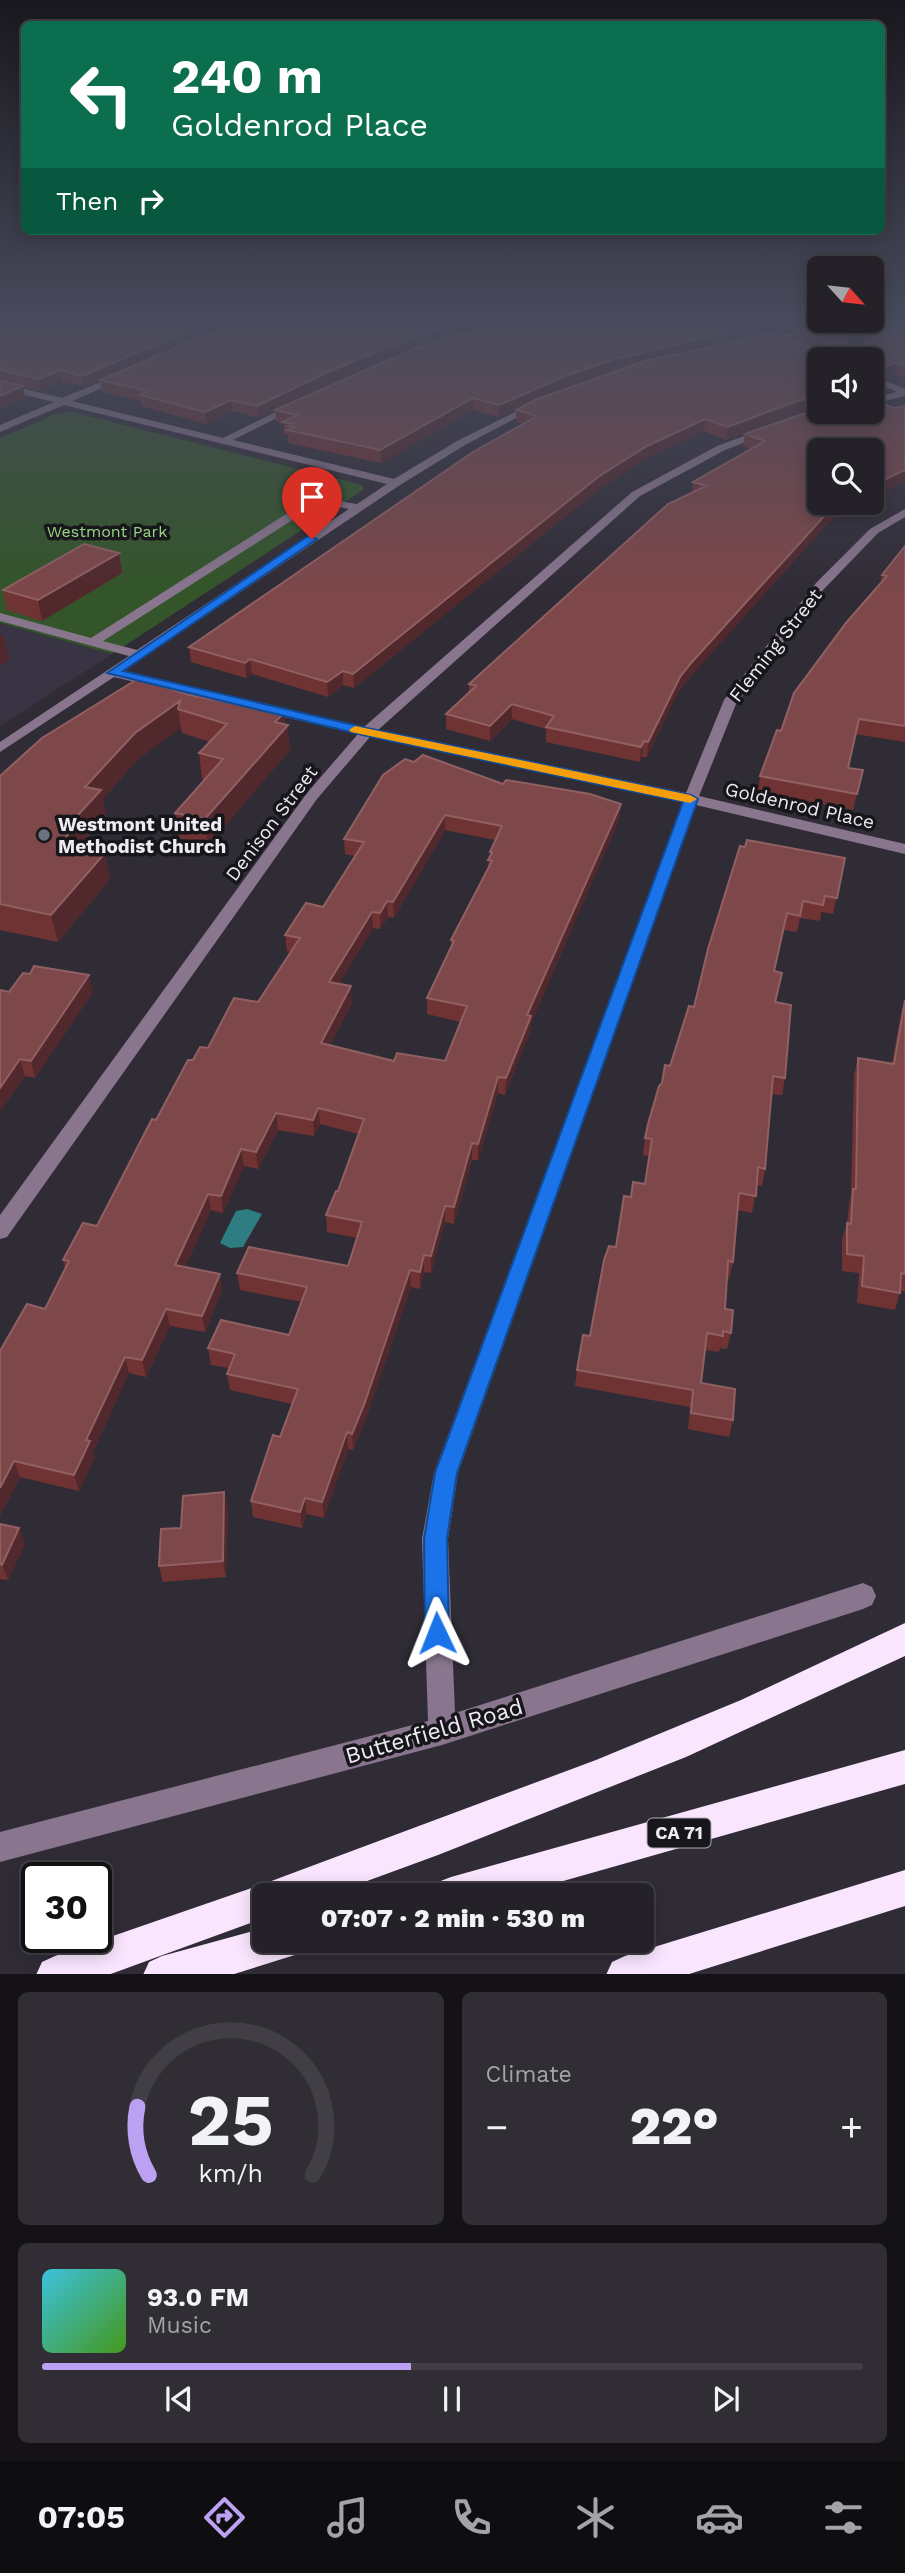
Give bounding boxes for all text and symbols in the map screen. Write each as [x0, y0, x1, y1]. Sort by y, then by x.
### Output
text: 240 m [171, 47, 323, 105]
icon: left [56, 49, 147, 140]
text: Goldenrod Place [171, 106, 428, 144]
icon: right [132, 182, 170, 220]
text: Then [56, 186, 118, 216]
north arrow [807, 256, 884, 332]
map controls [807, 256, 884, 515]
button: sound [807, 347, 884, 424]
button: search [807, 438, 884, 515]
pin [282, 467, 342, 539]
icon: arrive [293, 478, 331, 516]
park label: Westmont Park [47, 522, 167, 541]
street label: Fleming Street [724, 584, 827, 706]
street label: Denison Street [221, 761, 322, 885]
street label: Goldenrod Place [723, 777, 877, 834]
place label: Westmont United Methodist Church [58, 813, 226, 858]
marker: Westmont United Methodist Church [36, 827, 52, 843]
position arrow [400, 1596, 474, 1670]
street label: Butterfield Road [342, 1693, 526, 1770]
road number: CA 71 [648, 1818, 710, 1847]
speed limit sign: 30 [21, 1862, 112, 1953]
text: 07:07 · 2 min · 530 m [321, 1903, 585, 1933]
text: Climate [486, 2061, 572, 2088]
text: 25 [188, 2077, 274, 2163]
text: 22° [630, 2096, 719, 2157]
text: − [486, 2105, 508, 2149]
text: + [840, 2105, 863, 2149]
text: km/h [199, 2158, 263, 2187]
text: 93.0 FM [147, 2282, 249, 2312]
text: Music [147, 2312, 212, 2339]
icon: previous [160, 2380, 198, 2418]
icon: pause [433, 2380, 471, 2418]
icon: next [707, 2380, 745, 2418]
icon: directions [200, 2493, 249, 2542]
icon: music [323, 2493, 372, 2542]
icon: phone [447, 2493, 496, 2542]
icon: climate [571, 2493, 620, 2542]
icon: car [695, 2493, 744, 2542]
icon: filters [819, 2493, 868, 2542]
text: 07:05 [37, 2498, 125, 2536]

